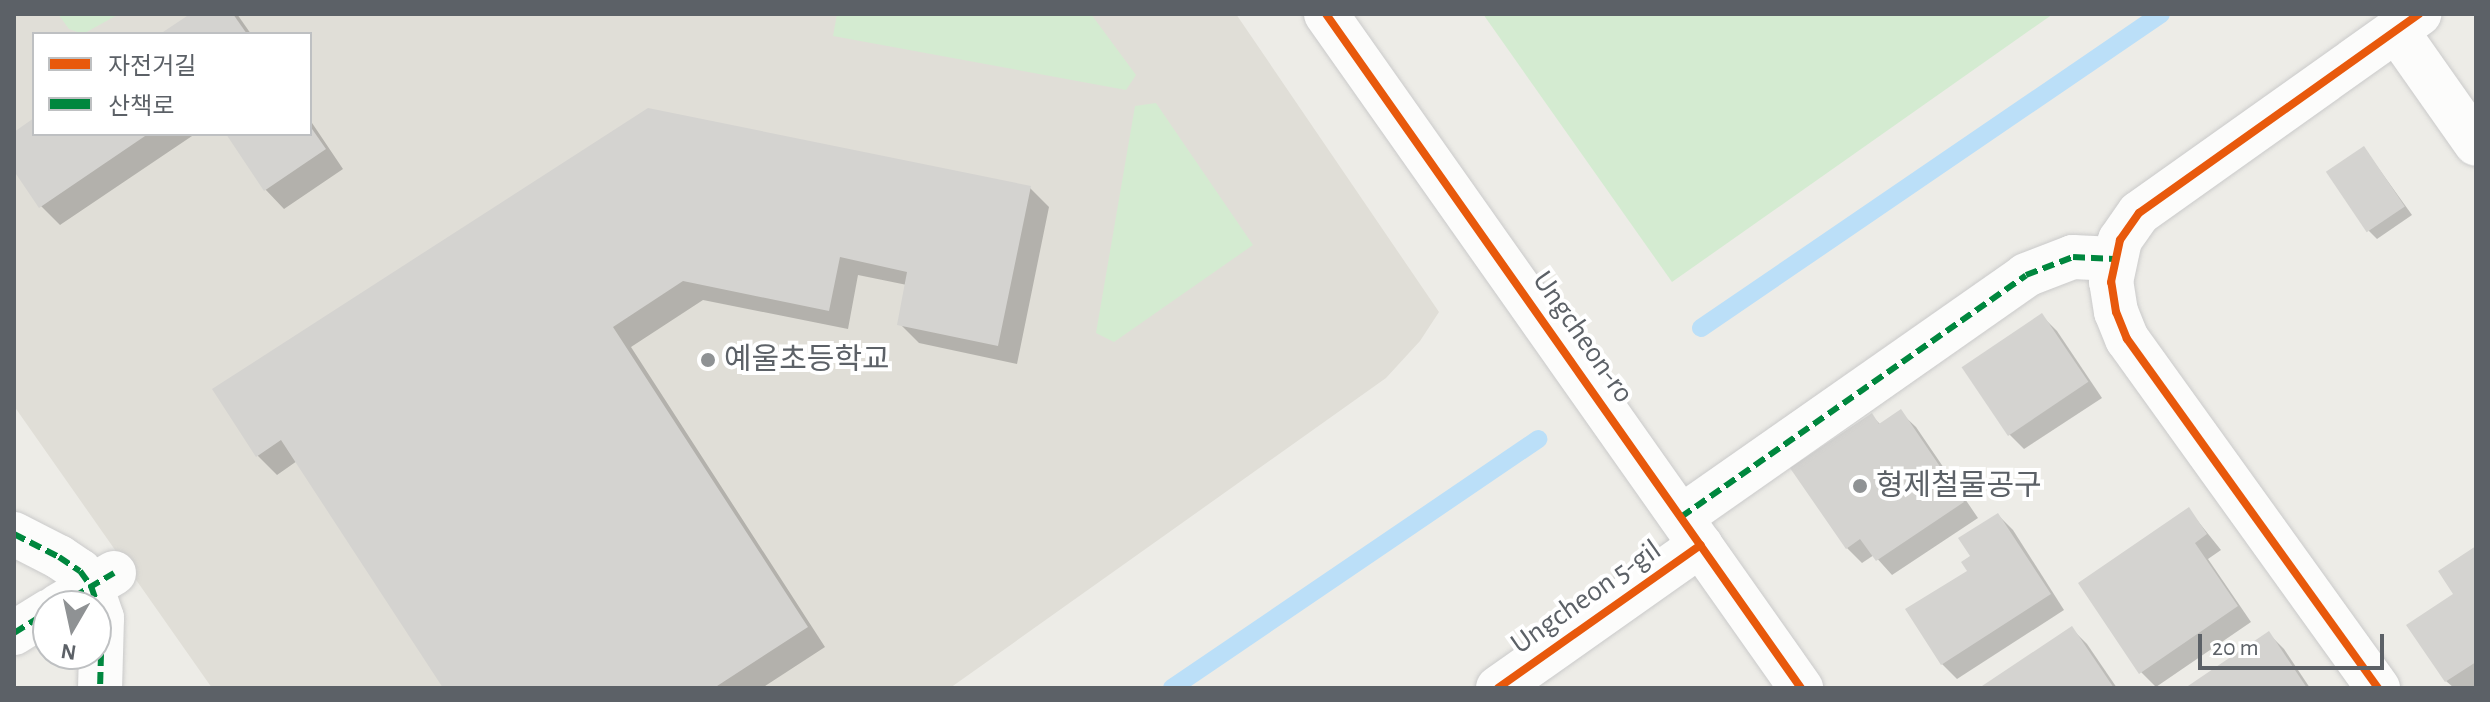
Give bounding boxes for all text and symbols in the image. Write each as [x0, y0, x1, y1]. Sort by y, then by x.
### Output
legend [32, 32, 312, 136]
text: 자전거길 [108, 55, 196, 79]
text: 산책로 [108, 95, 174, 119]
street label: Ungcheon-ro [1524, 264, 1642, 410]
place label: 예울초등학교 [724, 342, 890, 378]
marker: 예울초등학교 [699, 351, 717, 369]
place label: 형제철물공구 [1876, 468, 2042, 504]
marker: 형제철물공구 [1851, 477, 1869, 495]
street label: Ungcheon 5-gil [1504, 532, 1668, 662]
north arrow [32, 590, 112, 670]
scale bar [2202, 618, 2388, 668]
text: 20 m [2212, 636, 2259, 660]
text: N [59, 640, 78, 664]

